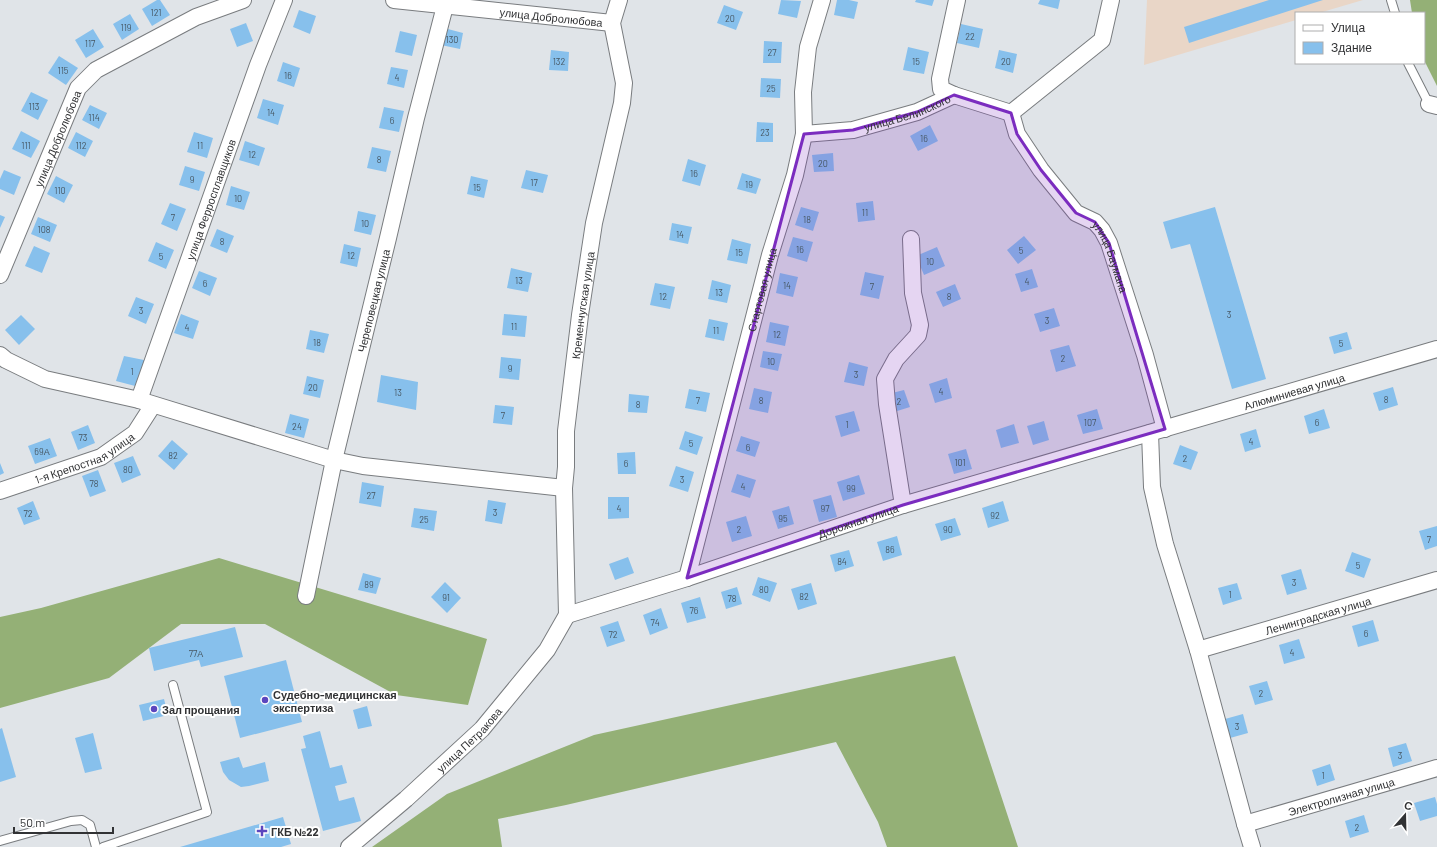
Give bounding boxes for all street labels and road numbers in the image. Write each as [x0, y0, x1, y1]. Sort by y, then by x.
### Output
street label: улица Добролюбова [499, 5, 604, 29]
street label: улица Добролюбова [31, 87, 83, 189]
street label: улица Белинского [862, 91, 952, 133]
street label: улица Ферросплавщиков [183, 137, 238, 261]
street label: улица Баумана [1090, 218, 1131, 295]
street label: Стартовая улица [744, 245, 779, 333]
street label: Череповецкая улица [354, 247, 392, 353]
street label: Кременчугская улица [568, 250, 596, 360]
street label: Алюминиевая улица [1242, 370, 1347, 412]
street label: 1-я Крепостная улица [33, 429, 137, 485]
street label: Дорожная улица [816, 500, 901, 540]
street label: Ленинградская улица [1264, 593, 1373, 636]
street label: улица Петракова [433, 704, 504, 774]
street label: Электролизная улица [1286, 774, 1397, 818]

